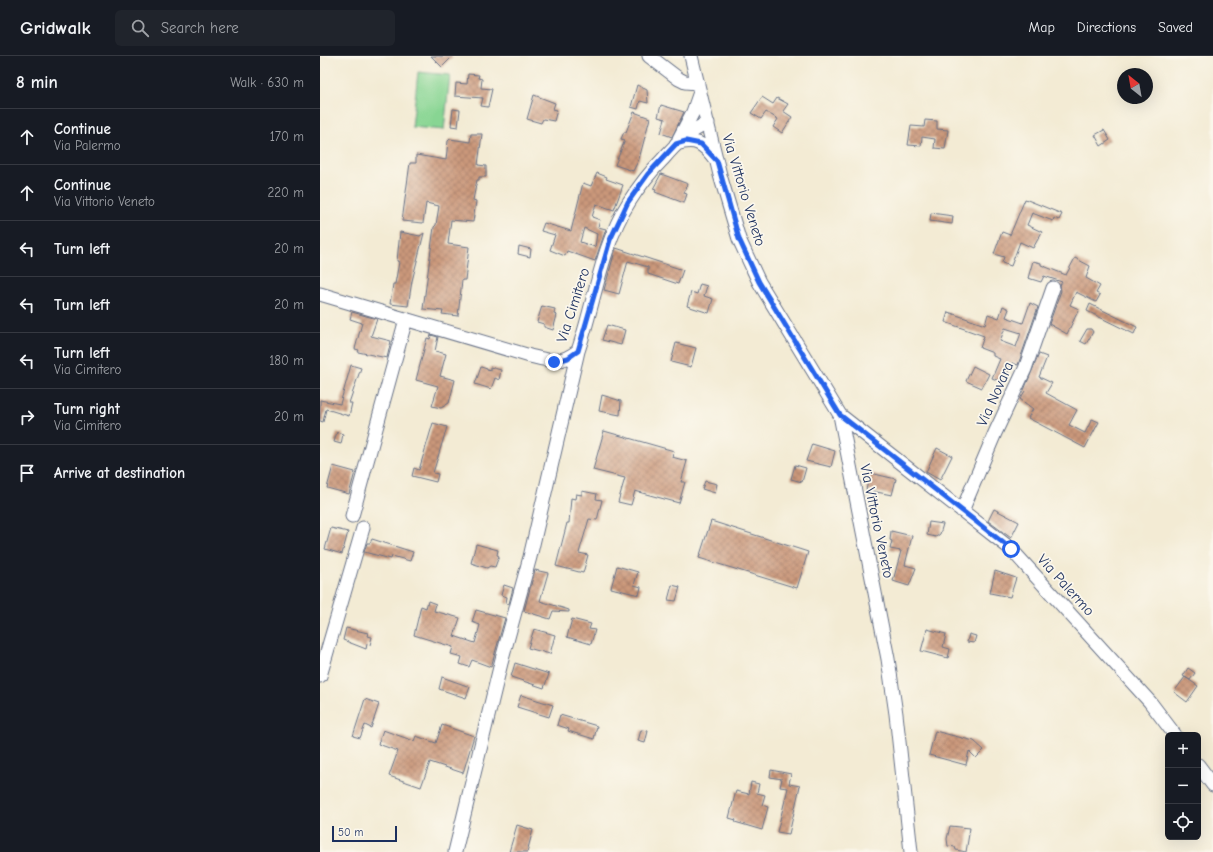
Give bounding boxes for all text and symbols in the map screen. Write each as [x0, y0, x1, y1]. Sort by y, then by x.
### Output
search box [115, 10, 395, 46]
text: Gridwalk [20, 17, 91, 39]
icon: search [129, 17, 151, 39]
text: Search here [161, 19, 239, 37]
text: Map [1028, 19, 1055, 36]
text: Directions [1077, 19, 1136, 36]
text: Saved [1158, 19, 1193, 36]
north arrow [1117, 68, 1153, 104]
text: 8 min [16, 73, 58, 92]
text: Walk · 630 m [230, 75, 304, 90]
text: Continue [54, 120, 111, 138]
icon: ahead [16, 126, 38, 148]
text: 170 m [270, 129, 304, 144]
street label: Via Vittorio Veneto [718, 132, 770, 248]
text: Via Palermo [54, 138, 121, 153]
text: Continue [54, 176, 111, 194]
icon: ahead [16, 182, 38, 204]
text: 220 m [267, 185, 304, 200]
text: Via Vittorio Veneto [54, 194, 155, 209]
icon: left [16, 238, 38, 260]
text: Turn left [54, 240, 110, 258]
text: 20 m [274, 241, 304, 256]
street label: Via Cimitero [552, 265, 594, 345]
icon: left [16, 294, 38, 316]
text: Turn left [54, 296, 110, 314]
text: 20 m [274, 297, 304, 312]
text: Turn left [54, 344, 110, 362]
icon: left [16, 350, 38, 372]
text: 180 m [269, 353, 304, 368]
route end [545, 353, 563, 371]
street label: Via Novara [973, 359, 1017, 429]
text: Via Cimitero [54, 362, 121, 377]
text: Turn right [54, 400, 120, 418]
icon: right [16, 406, 38, 428]
text: 20 m [274, 409, 304, 424]
text: Via Cimitero [54, 418, 121, 433]
icon: arrive [16, 462, 38, 484]
street label: Via Vittorio Veneto [856, 462, 898, 580]
text: Arrive at destination [54, 464, 185, 482]
route start [1002, 540, 1020, 558]
street label: Via Palermo [1034, 550, 1098, 620]
map controls [1165, 732, 1201, 840]
button: + [1165, 732, 1201, 768]
button: − [1165, 768, 1201, 804]
button: locate [1165, 804, 1201, 840]
scale bar [332, 824, 397, 843]
text: 50 m [338, 826, 363, 839]

